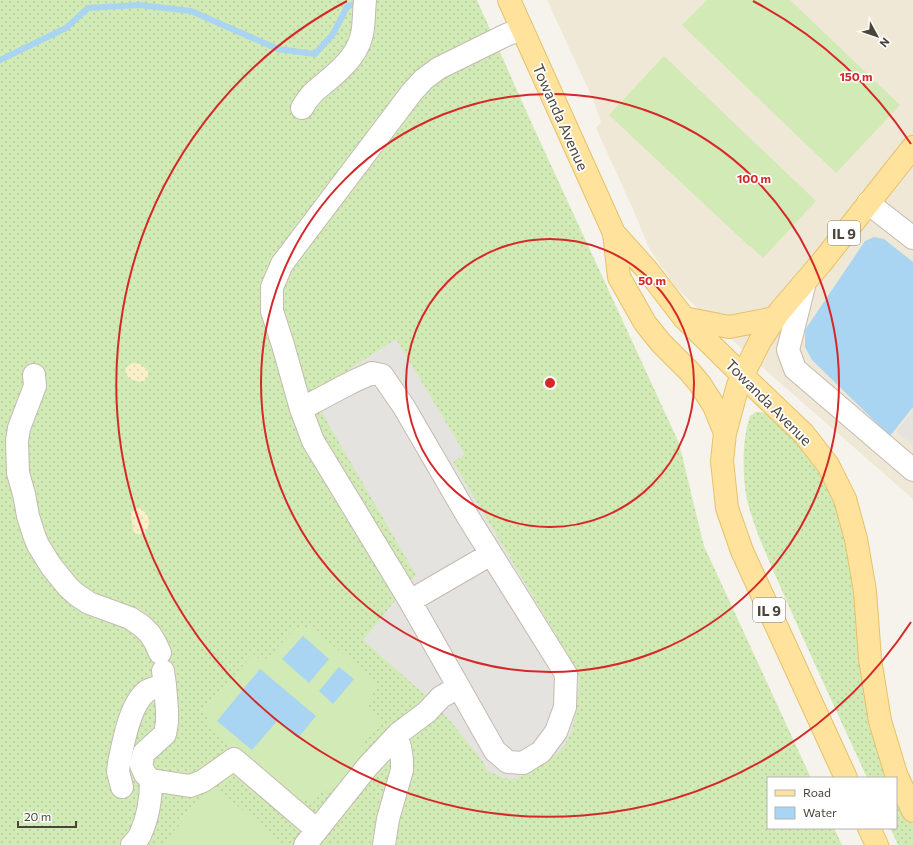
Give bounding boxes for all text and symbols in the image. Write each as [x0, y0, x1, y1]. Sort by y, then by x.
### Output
north arrow [857, 16, 897, 56]
text: N [877, 35, 893, 50]
street label: Towanda Avenue [529, 61, 593, 173]
text: 150 m [839, 69, 873, 83]
text: 100 m [737, 171, 771, 185]
road number: IL 9 [828, 221, 860, 245]
text: 50 m [638, 273, 666, 287]
street label: Towanda Avenue [722, 355, 816, 449]
centre of rings [543, 376, 557, 390]
road number: IL 9 [753, 598, 785, 622]
legend [767, 777, 897, 829]
text: Road [803, 785, 831, 799]
scale bar [18, 803, 76, 829]
text: Water [803, 805, 837, 819]
text: 20 m [24, 809, 51, 823]

